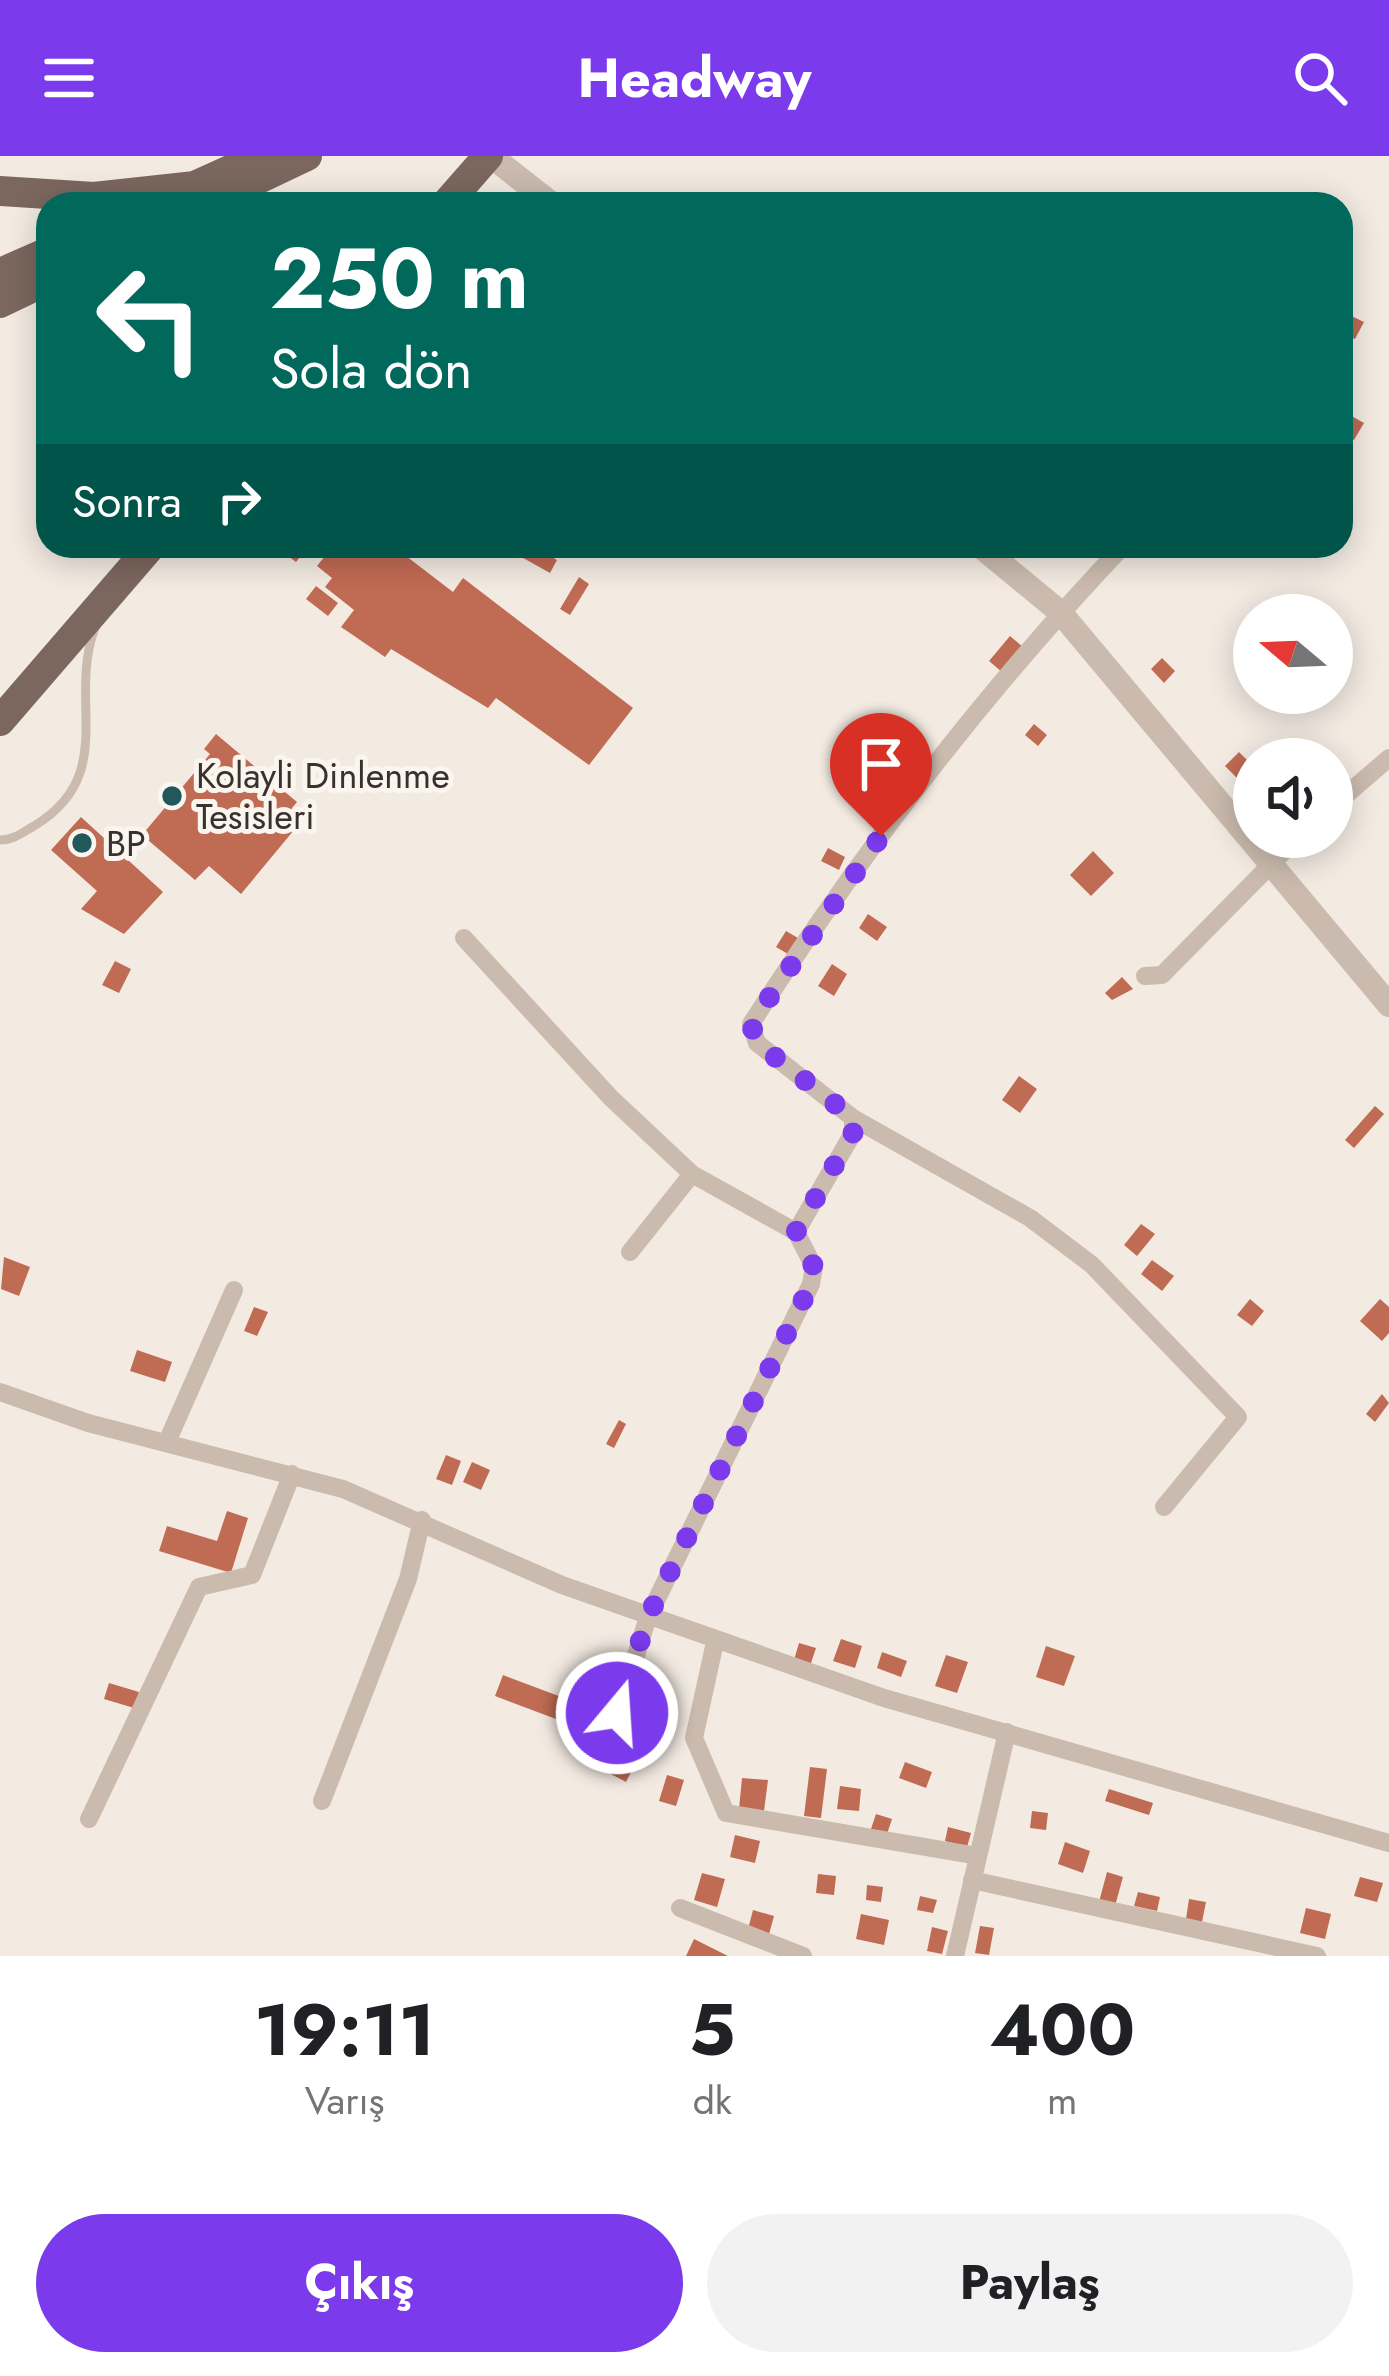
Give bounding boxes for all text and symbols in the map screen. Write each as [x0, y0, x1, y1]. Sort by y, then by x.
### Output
text: Headway [578, 39, 811, 117]
icon: menu [36, 45, 102, 111]
icon: search [1287, 45, 1353, 111]
text: 250 m [270, 218, 529, 340]
icon: left [72, 240, 228, 396]
text: Sola dön [270, 330, 472, 408]
icon: right [206, 468, 272, 534]
text: Sonra [72, 469, 182, 534]
north arrow [1233, 594, 1353, 714]
map controls [1233, 594, 1353, 858]
pin [830, 713, 932, 836]
icon: arrive [848, 731, 914, 797]
button: sound [1233, 738, 1353, 858]
place label: Kolayli Dinlenme Tesisleri [196, 749, 450, 842]
marker: Kolayli Dinlenme Tesisleri [159, 783, 185, 809]
place label: BP [106, 817, 146, 869]
marker: BP [69, 830, 95, 856]
position arrow [554, 1650, 680, 1776]
text: 19:11 [254, 1978, 435, 2082]
text: 5 [689, 1978, 736, 2082]
text: 400 [989, 1978, 1135, 2082]
text: Varış [305, 2072, 384, 2129]
text: dk [693, 2072, 732, 2129]
text: m [1047, 2072, 1077, 2129]
button: Çıkış [36, 2214, 683, 2352]
button: Paylaş [707, 2214, 1353, 2352]

